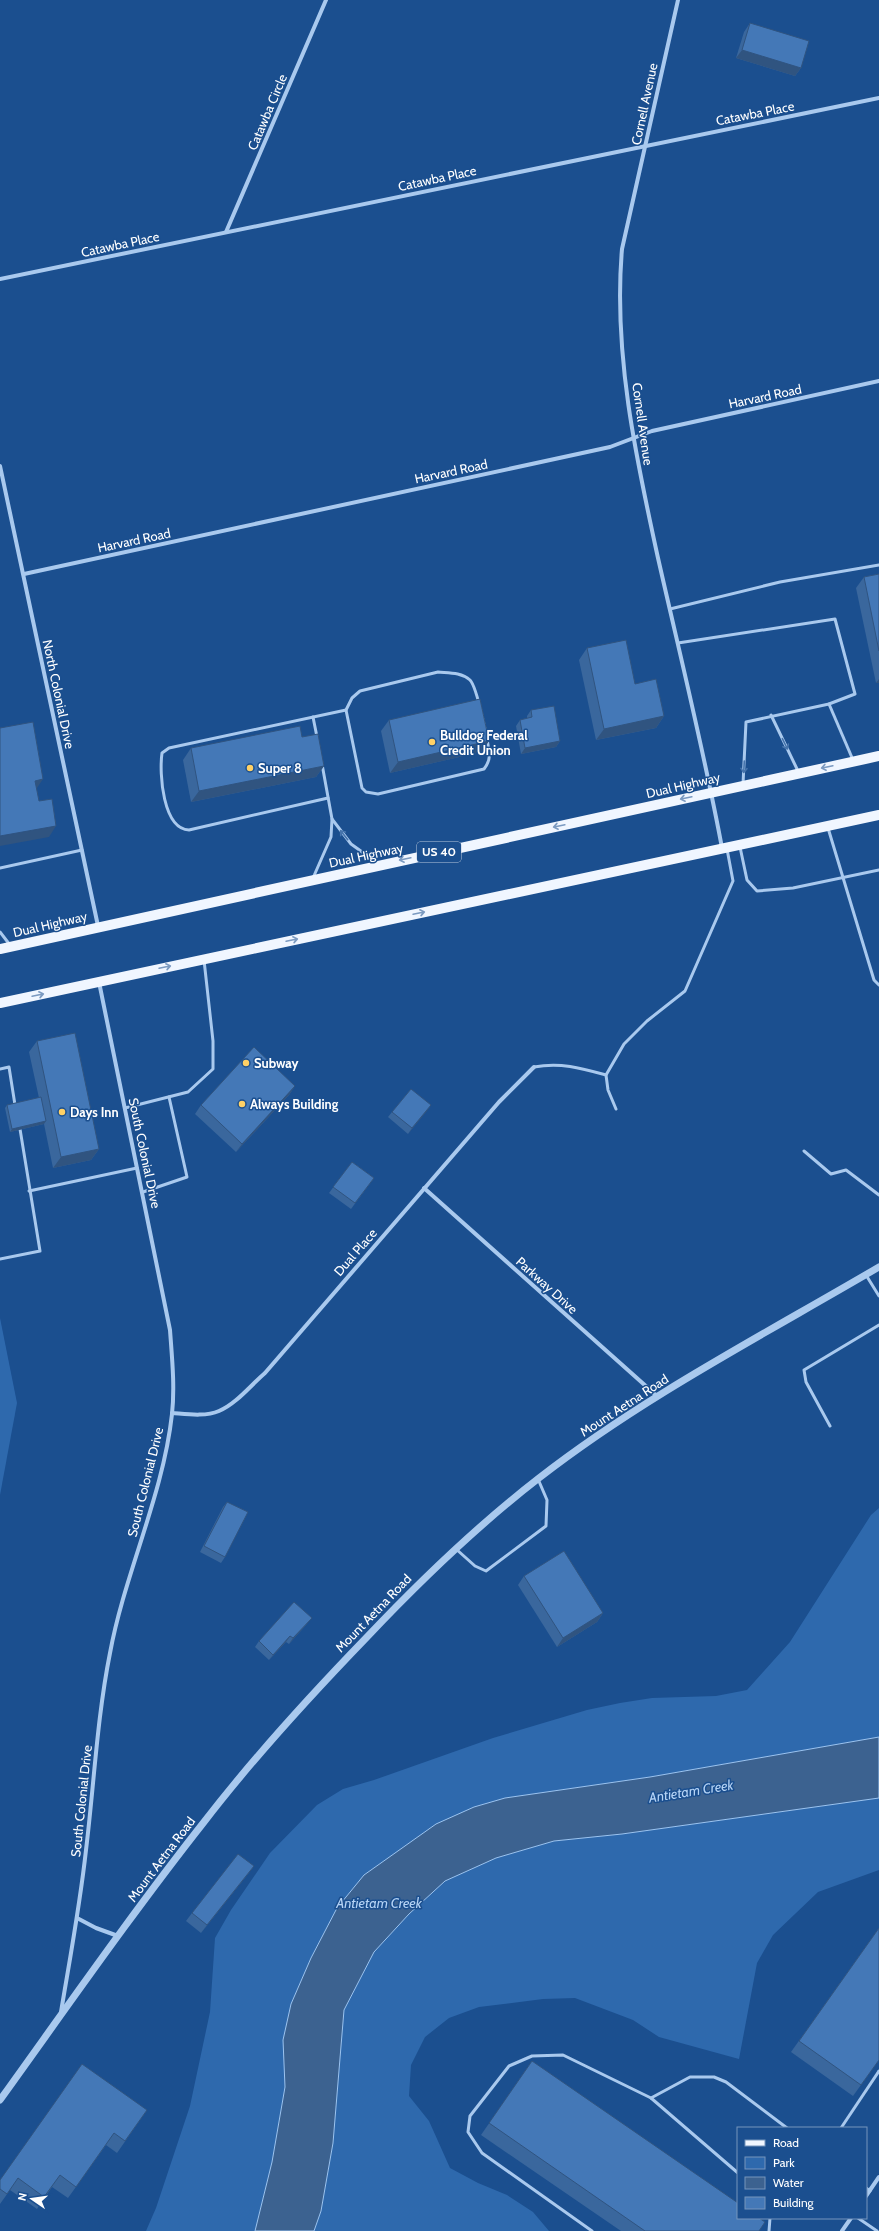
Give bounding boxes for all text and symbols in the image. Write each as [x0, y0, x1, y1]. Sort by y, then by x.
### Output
street label: Cornell Avenue [628, 61, 661, 146]
street label: Catawba Circle [244, 71, 290, 152]
street label: Catawba Place [714, 97, 796, 128]
street label: Catawba Place [396, 162, 478, 194]
street label: Catawba Place [79, 228, 161, 260]
street label: Harvard Road [727, 380, 803, 412]
street label: Cornell Avenue [629, 382, 657, 467]
street label: Harvard Road [413, 455, 489, 487]
street label: Harvard Road [96, 524, 172, 556]
street label: North Colonial Drive [40, 638, 78, 750]
place label: Bulldog Federal Credit Union [440, 727, 528, 758]
marker: Bulldog Federal Credit Union [427, 737, 437, 747]
one-way arrow [782, 738, 789, 750]
place label: Super 8 [258, 760, 302, 776]
one-way arrow [740, 760, 747, 773]
marker: Super 8 [245, 763, 255, 773]
one-way arrow [821, 764, 834, 772]
street label: Dual Highway [644, 769, 722, 801]
one-way arrow [680, 794, 693, 802]
one-way arrow [553, 822, 566, 830]
one-way arrow [339, 829, 348, 840]
street label: Dual Highway [327, 839, 405, 871]
road number: US 40 [417, 842, 461, 862]
one-way arrow [399, 856, 412, 864]
street label: Dual Highway [11, 908, 89, 940]
one-way arrow [413, 909, 426, 917]
one-way arrow [285, 936, 298, 944]
one-way arrow [158, 963, 171, 971]
one-way arrow [31, 990, 44, 998]
place label: Subway [254, 1055, 299, 1071]
marker: Subway [241, 1058, 251, 1068]
street label: South Colonial Drive [125, 1096, 165, 1210]
place label: Always Building [250, 1096, 339, 1112]
marker: Always Building [237, 1099, 247, 1109]
place label: Days Inn [70, 1104, 119, 1120]
marker: Days Inn [57, 1107, 67, 1117]
street label: Dual Place [330, 1225, 380, 1279]
street label: Parkway Drive [513, 1253, 581, 1317]
street label: Mount Aetna Road [577, 1370, 671, 1440]
street label: South Colonial Drive [124, 1425, 166, 1538]
street label: Mount Aetna Road [332, 1571, 414, 1655]
street label: South Colonial Drive [67, 1744, 95, 1858]
water label: Antietam Creek [646, 1775, 736, 1807]
street label: Mount Aetna Road [124, 1813, 198, 1905]
water label: Antietam Creek [335, 1894, 423, 1912]
legend [737, 2127, 867, 2219]
text: Road [773, 2135, 799, 2150]
text: Park [773, 2155, 795, 2170]
text: Water [773, 2175, 804, 2190]
north arrow [12, 2179, 52, 2219]
text: N [15, 2191, 30, 2202]
text: Building [773, 2195, 815, 2210]

